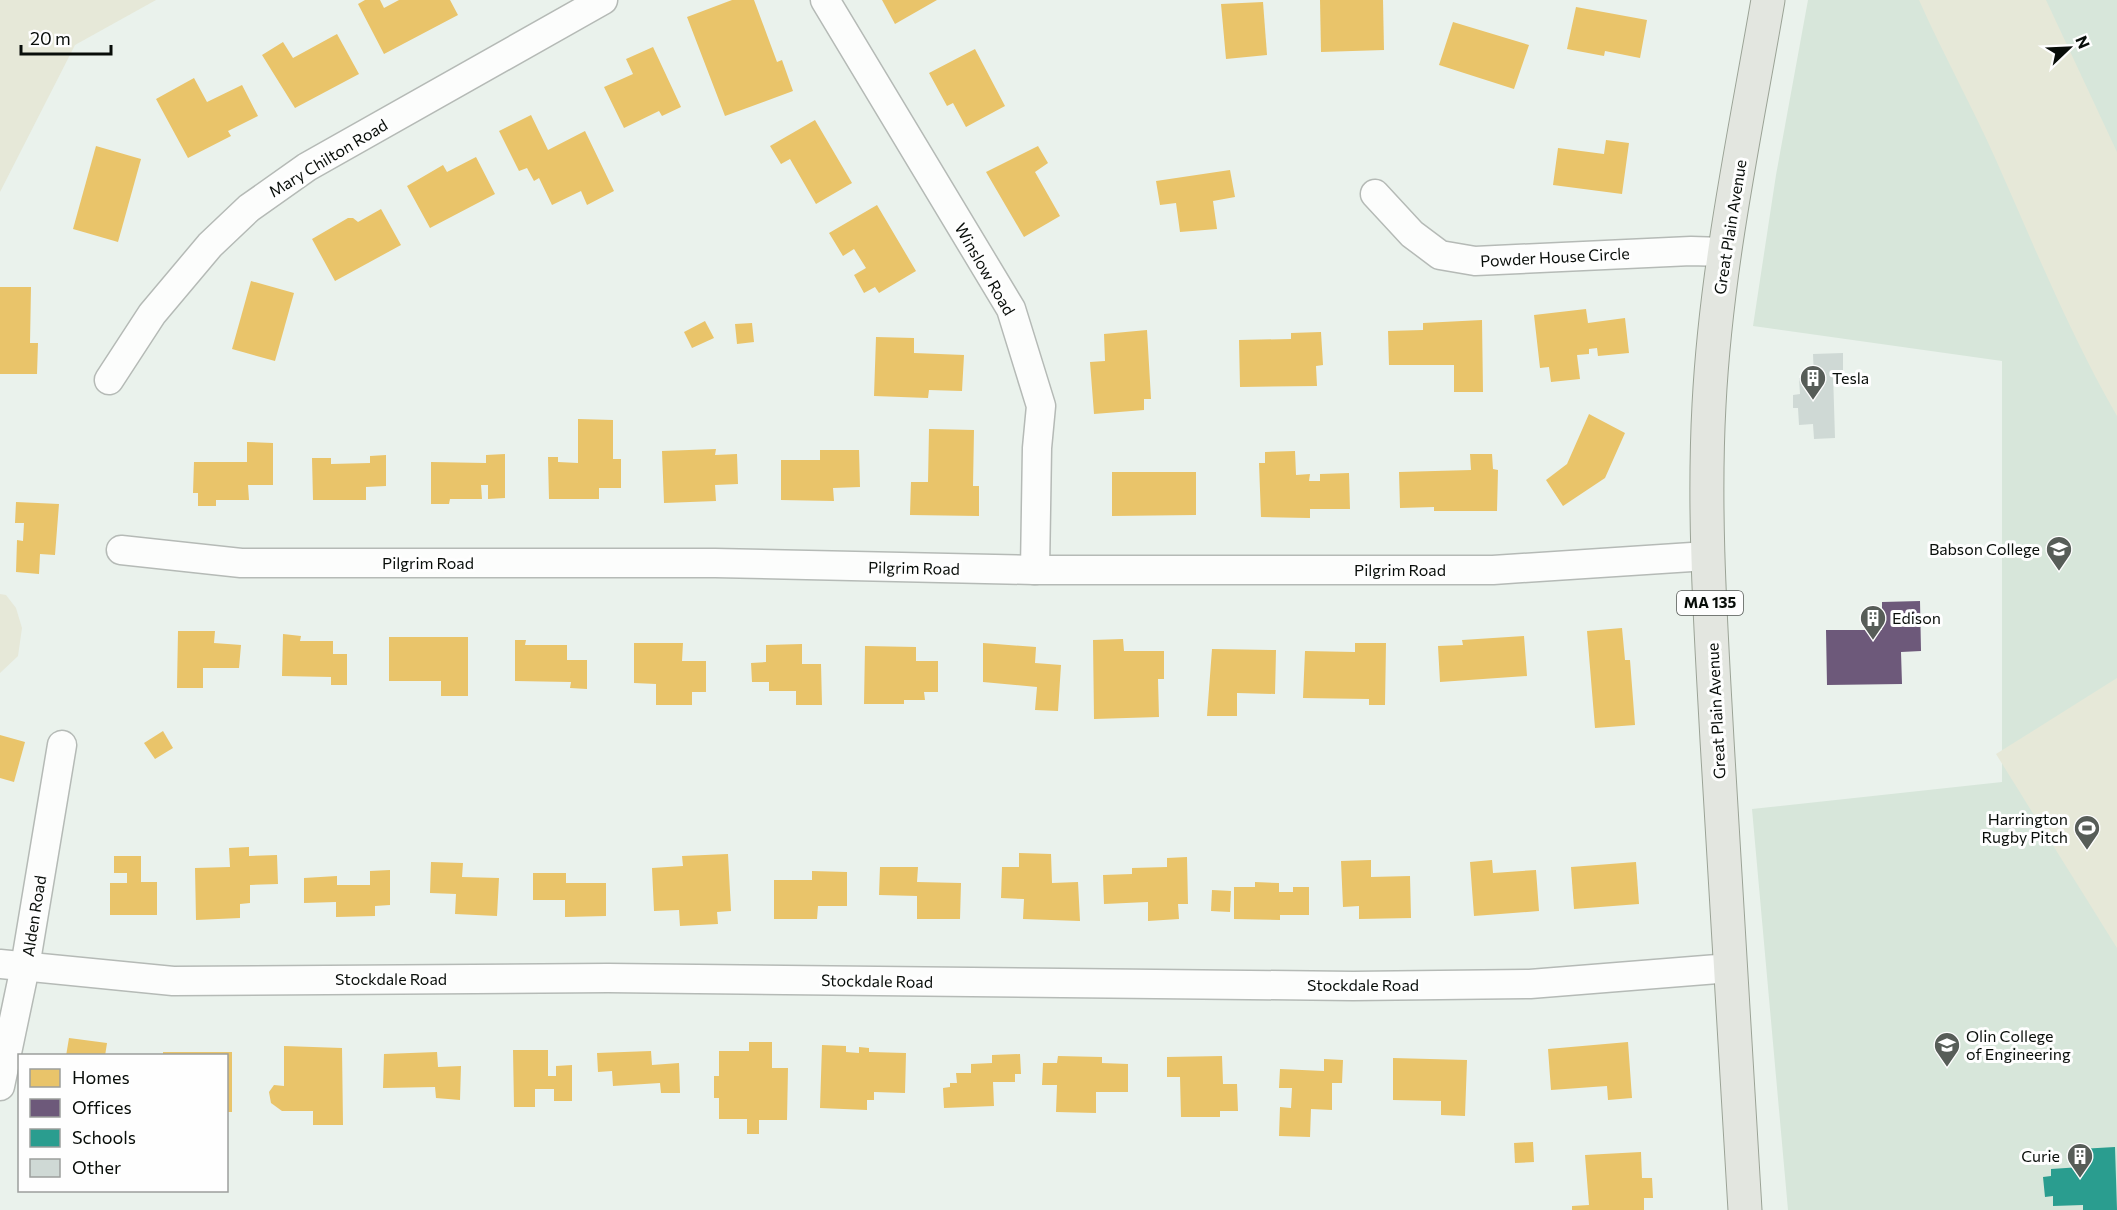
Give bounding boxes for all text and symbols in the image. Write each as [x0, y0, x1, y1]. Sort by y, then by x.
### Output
scale bar [21, 18, 111, 56]
north arrow [2039, 18, 2099, 78]
text: 20 m [30, 27, 71, 49]
text: N [2072, 33, 2094, 51]
street label: Mary Chilton Road [265, 115, 391, 201]
street label: Great Plain Avenue [1709, 158, 1750, 296]
street label: Winslow Road [951, 219, 1020, 318]
street label: Powder House Circle [1480, 243, 1630, 270]
building icon: Tesla [1798, 363, 1828, 401]
place label: Tesla [1832, 368, 1869, 387]
school or university icon: Babson College [2044, 534, 2074, 572]
place label: Babson College [1929, 539, 2040, 558]
street label: Pilgrim Road [382, 553, 474, 572]
street label: Pilgrim Road [868, 557, 960, 578]
street label: Pilgrim Road [1354, 560, 1446, 579]
road number: MA 135 [1677, 591, 1743, 615]
building icon: Edison [1858, 603, 1888, 641]
place label: Edison [1892, 608, 1941, 627]
street label: Great Plain Avenue [1702, 642, 1729, 780]
place label: Harrington Rugby Pitch [1981, 809, 2068, 846]
sports icon: Harrington Rugby Pitch [2072, 813, 2102, 851]
street label: Alden Road [18, 874, 49, 958]
street label: Stockdale Road [335, 969, 447, 988]
street label: Stockdale Road [821, 970, 933, 991]
street label: Stockdale Road [1307, 975, 1419, 994]
place label: Olin College of Engineering [1966, 1026, 2071, 1063]
school or university icon: Olin College of Engineering [1932, 1030, 1962, 1068]
legend [18, 1054, 228, 1192]
text: Homes [72, 1066, 130, 1088]
text: Offices [72, 1096, 132, 1118]
text: Schools [72, 1126, 136, 1148]
building icon: Curie [2065, 1141, 2095, 1179]
place label: Curie [2021, 1146, 2060, 1165]
text: Other [72, 1156, 121, 1178]

